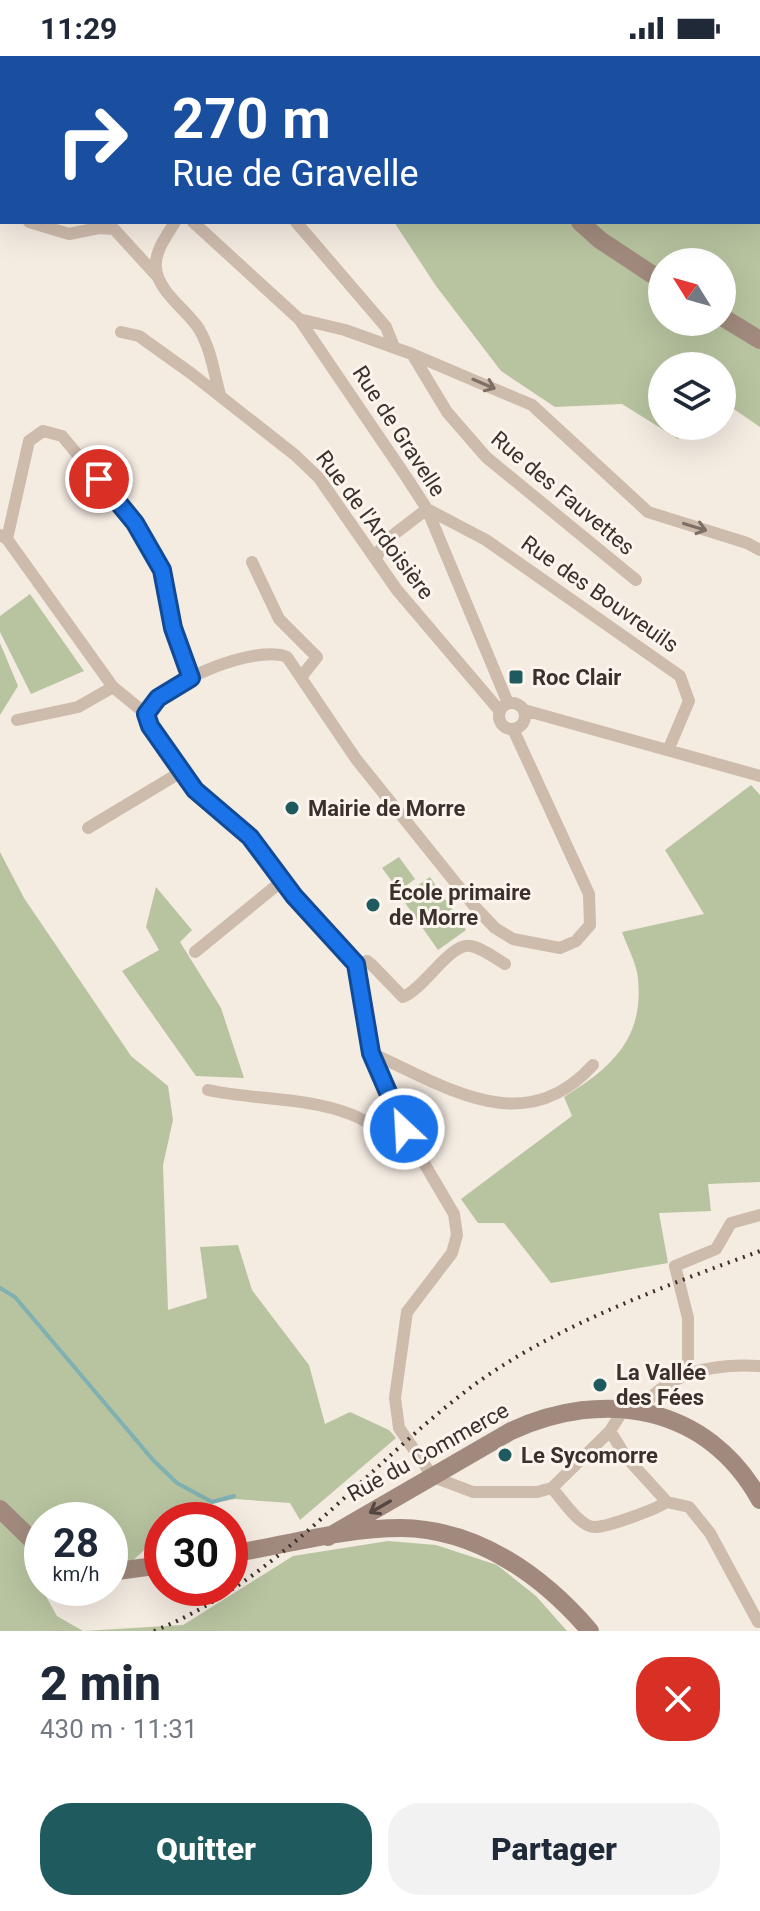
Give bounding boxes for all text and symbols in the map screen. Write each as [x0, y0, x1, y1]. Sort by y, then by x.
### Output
text: 11:29 [40, 11, 117, 46]
text: 270 m [172, 86, 331, 152]
icon: right [40, 88, 144, 192]
text: Rue de Gravelle [172, 153, 419, 195]
north arrow [648, 248, 736, 336]
map controls [648, 248, 736, 440]
button: layers [648, 352, 736, 440]
street label: Rue de Gravelle [347, 361, 451, 501]
one-way arrow [471, 378, 496, 393]
street label: Rue des Fauvettes [486, 426, 640, 560]
pin [65, 445, 133, 513]
street label: Rue de l'Ardoisière [311, 446, 439, 604]
icon: arrive [77, 457, 121, 501]
one-way arrow [682, 520, 708, 535]
street label: Rue des Bouvreuils [517, 530, 683, 658]
place label: Roc Clair [532, 665, 621, 690]
marker: Roc Clair [507, 668, 525, 686]
place label: Mairie de Morre [308, 796, 465, 821]
marker: Mairie de Morre [283, 799, 301, 817]
place label: École primaire de Morre [389, 880, 531, 930]
marker: École primaire de Morre [364, 896, 382, 914]
position arrow [362, 1087, 446, 1171]
place label: La Vallée des Fées [616, 1360, 706, 1410]
marker: La Vallée des Fées [591, 1376, 609, 1394]
street label: Rue du Commerce [343, 1397, 513, 1507]
place label: Le Sycomorre [521, 1443, 658, 1468]
marker: Le Sycomorre [496, 1446, 514, 1464]
one-way arrow [369, 1499, 392, 1515]
speed limit sign: 30 [144, 1502, 248, 1606]
text: 28 [53, 1520, 99, 1567]
text: km/h [53, 1562, 99, 1586]
text: 2 min [40, 1655, 161, 1712]
button: close [636, 1657, 720, 1741]
text: 430 m · 11:31 [40, 1714, 198, 1744]
button: Quitter [40, 1803, 372, 1895]
button: Partager [388, 1803, 720, 1895]

